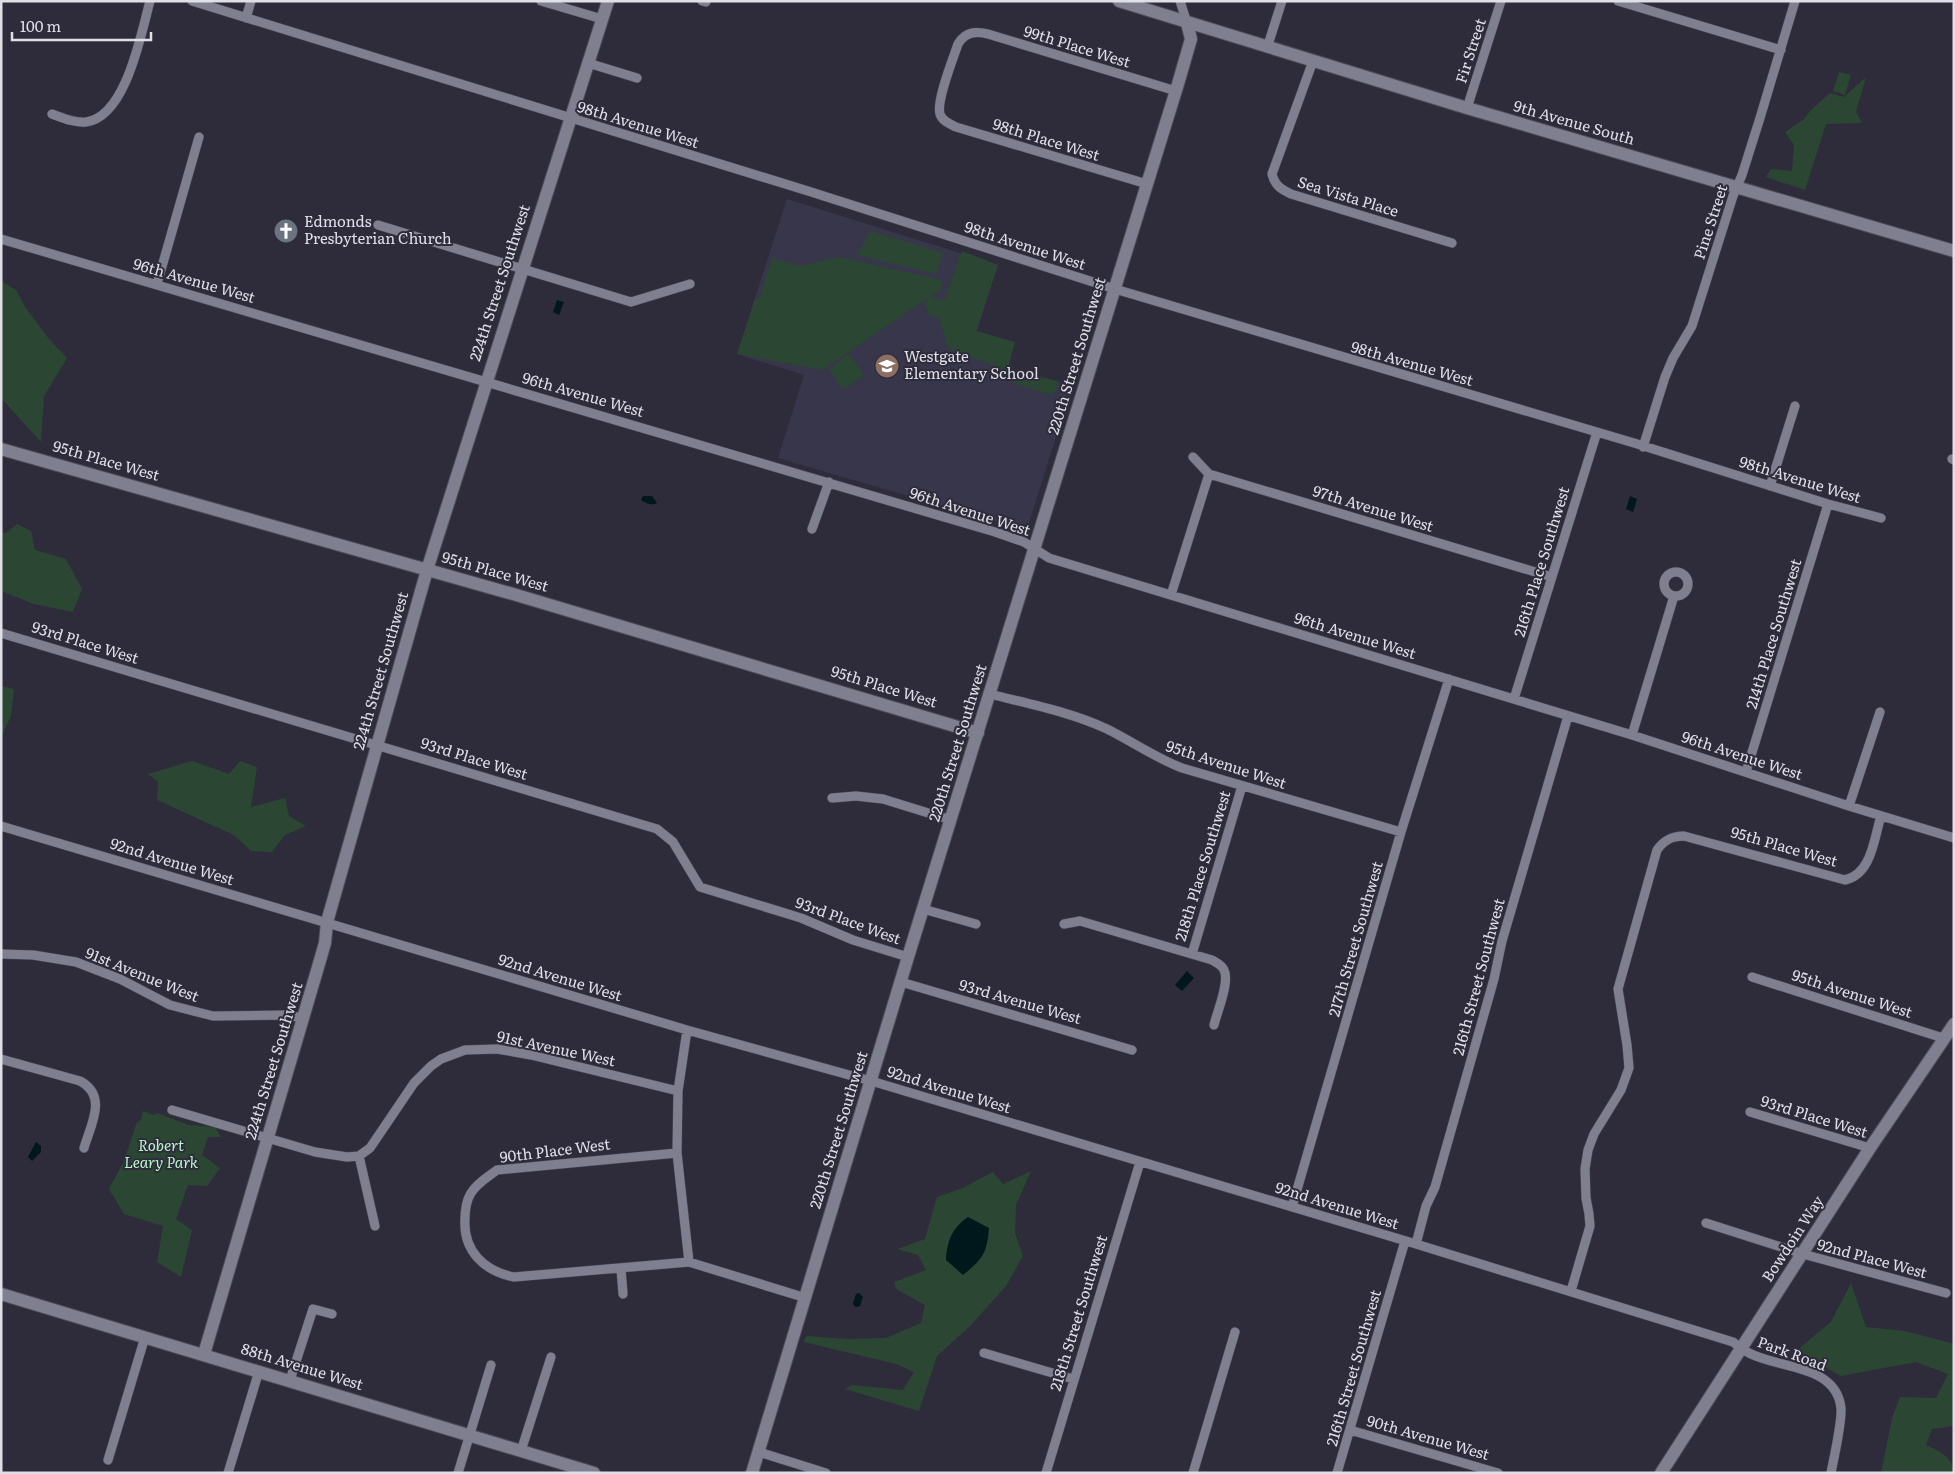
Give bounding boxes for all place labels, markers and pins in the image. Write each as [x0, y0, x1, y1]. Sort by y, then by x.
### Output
place label: Edmonds Presbyterian Church [304, 209, 452, 249]
church icon: Edmonds Presbyterian Church [273, 218, 299, 244]
place label: Westgate Elementary School [904, 344, 1039, 384]
school or university icon: Westgate Elementary School [874, 353, 900, 379]

